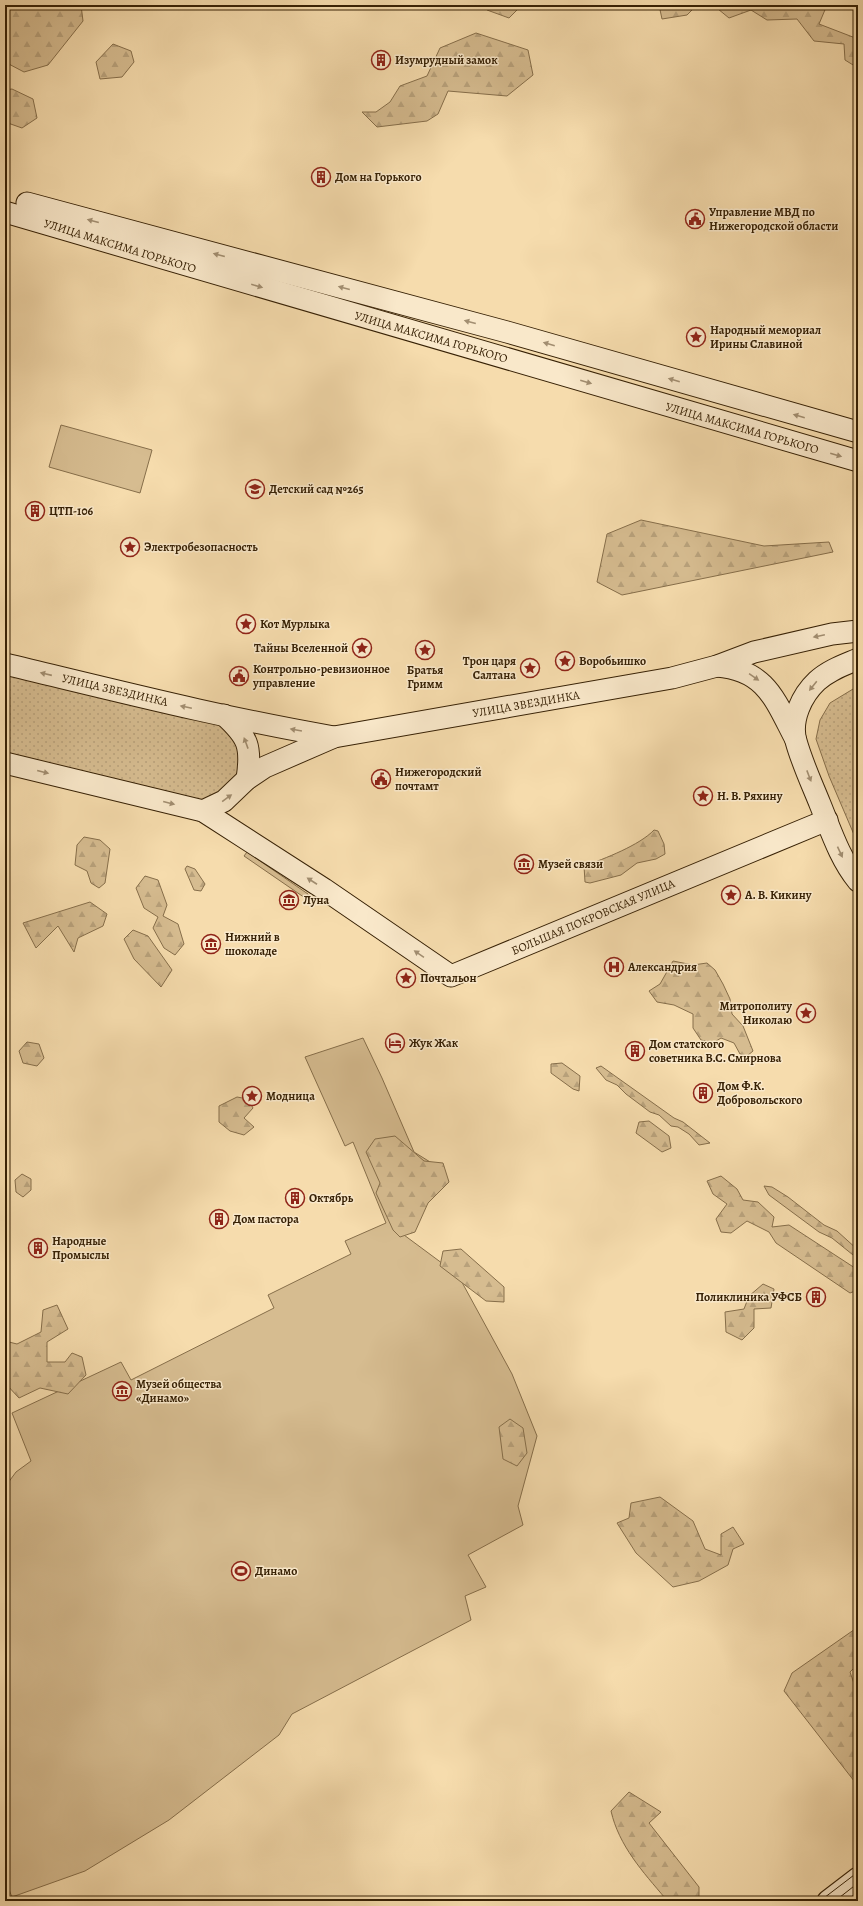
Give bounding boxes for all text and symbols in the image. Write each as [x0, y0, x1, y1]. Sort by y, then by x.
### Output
building icon: Изумрудный замок [370, 49, 392, 71]
place label: Изумрудный замок [395, 52, 498, 68]
building icon: Дом на Горького [310, 166, 332, 188]
place label: Дом на Горького [335, 169, 421, 185]
place label: Управление МВД по Нижегородской области [709, 204, 838, 234]
public building icon: Управление МВД по Нижегородской области [684, 208, 706, 230]
street label: УЛИЦА МАКСИМА ГОРЬКОГО [42, 215, 198, 277]
one-way arrow [87, 218, 99, 224]
one-way arrow [212, 252, 224, 258]
one-way arrow [252, 283, 264, 289]
one-way arrow [338, 285, 350, 291]
street label: УЛИЦА МАКСИМА ГОРЬКОГО [353, 307, 509, 367]
one-way arrow [463, 319, 475, 325]
place label: Народный мемориал Ирины Славиной [710, 322, 821, 352]
place icon: Народный мемориал Ирины Славиной [685, 326, 707, 348]
one-way arrow [543, 341, 555, 347]
one-way arrow [668, 377, 680, 383]
one-way arrow [580, 379, 592, 385]
street label: УЛИЦА МАКСИМА ГОРЬКОГО [664, 398, 820, 458]
one-way arrow [793, 413, 805, 419]
one-way arrow [830, 452, 842, 458]
school or university icon: Детский сад №265 [244, 478, 266, 500]
place label: Детский сад №265 [269, 481, 364, 497]
building icon: ЦТП-106 [24, 500, 46, 522]
place label: ЦТП-106 [49, 503, 93, 519]
place icon: Электробезопасность [119, 536, 141, 558]
place label: Электробезопасность [144, 539, 258, 555]
place icon: Кот Мурлыка [235, 613, 257, 635]
place label: Кот Мурлыка [260, 616, 330, 632]
one-way arrow [813, 634, 826, 640]
place icon: Тайны Вселенной [351, 637, 373, 659]
place icon: Братья Гримм [414, 639, 436, 661]
place label: Тайны Вселенной [254, 640, 348, 656]
place icon: Воробьишко [554, 650, 576, 672]
place label: Трон царя Салтана [463, 653, 516, 683]
place label: Воробьишко [579, 653, 646, 669]
place icon: Трон царя Салтана [519, 657, 541, 679]
place label: Контрольно-ревизионное управление [252, 661, 390, 691]
place label: Братья Гримм [407, 662, 443, 692]
public building icon: Контрольно-ревизионное управление [228, 665, 250, 687]
street label: УЛИЦА ЗВЕЗДИНКА [60, 670, 171, 710]
one-way arrow [40, 671, 52, 677]
one-way arrow [749, 673, 759, 681]
one-way arrow [809, 681, 817, 691]
street label: УЛИЦА ЗВЕЗДИНКА [471, 687, 582, 721]
one-way arrow [180, 703, 192, 709]
one-way arrow [290, 727, 302, 733]
one-way arrow [242, 737, 248, 749]
place label: Нижегородский почтамт [395, 764, 482, 794]
public building icon: Нижегородский почтамт [370, 768, 392, 790]
one-way arrow [37, 770, 49, 776]
one-way arrow [807, 771, 813, 783]
place icon: Н. В. Ряхину [692, 785, 714, 807]
place label: Н. В. Ряхину [717, 788, 783, 804]
one-way arrow [222, 794, 233, 802]
one-way arrow [163, 801, 175, 807]
one-way arrow [837, 846, 843, 857]
museum icon: Музей связи [513, 853, 535, 875]
place label: Музей связи [538, 856, 603, 872]
street label: БОЛЬШАЯ ПОКРОВСКАЯ УЛИЦА [509, 875, 678, 959]
one-way arrow [306, 877, 317, 885]
place icon: А. В. Кикину [720, 884, 742, 906]
place label: А. В. Кикину [744, 887, 812, 903]
museum icon: Луна [278, 889, 300, 911]
place label: Луна [303, 892, 330, 908]
place label: Нижний в шоколаде [225, 929, 280, 959]
museum icon: Нижний в шоколаде [200, 933, 222, 955]
one-way arrow [414, 950, 424, 958]
hospital icon: Александрия [603, 956, 625, 978]
place label: Александрия [627, 959, 697, 975]
place icon: Почтальон [395, 967, 417, 989]
place label: Почтальон [420, 970, 477, 986]
place label: Митрополиту Николаю [719, 998, 792, 1028]
place icon: Митрополиту Николаю [795, 1002, 817, 1024]
hotel icon: Жук Жак [384, 1032, 406, 1054]
place label: Жук Жак [409, 1035, 459, 1051]
place label: Дом статского советника В.С. Смирнова [649, 1036, 782, 1066]
building icon: Дом статского советника В.С. Смирнова [624, 1040, 646, 1062]
place label: Дом Ф.К. Добровольского [717, 1078, 802, 1108]
building icon: Дом Ф.К. Добровольского [692, 1082, 714, 1104]
place icon: Модница [241, 1085, 263, 1107]
place label: Модница [266, 1088, 315, 1104]
building icon: Октябрь [284, 1187, 306, 1209]
place label: Октябрь [309, 1190, 354, 1206]
building icon: Дом пастора [208, 1208, 230, 1230]
place label: Дом пастора [233, 1211, 299, 1227]
place label: Народные Промыслы [52, 1233, 109, 1263]
building icon: Народные Промыслы [27, 1237, 49, 1259]
building icon: Поликлиника УФСБ [805, 1286, 827, 1308]
place label: Поликлиника УФСБ [696, 1289, 802, 1305]
place label: Музей общества «Динамо» [136, 1376, 222, 1406]
museum icon: Музей общества «Динамо» [111, 1380, 133, 1402]
sports icon: Динамо [230, 1560, 252, 1582]
place label: Динамо [255, 1563, 297, 1579]

